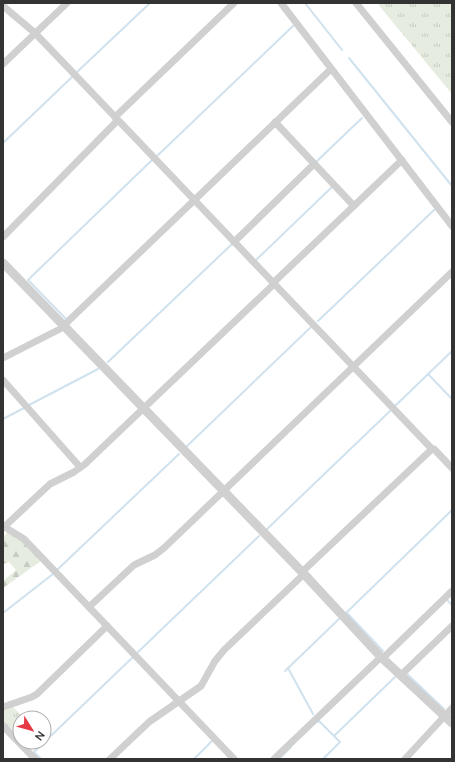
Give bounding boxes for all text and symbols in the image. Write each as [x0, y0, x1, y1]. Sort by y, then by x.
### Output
north arrow [12, 710, 52, 750]
text: N [31, 728, 48, 744]

